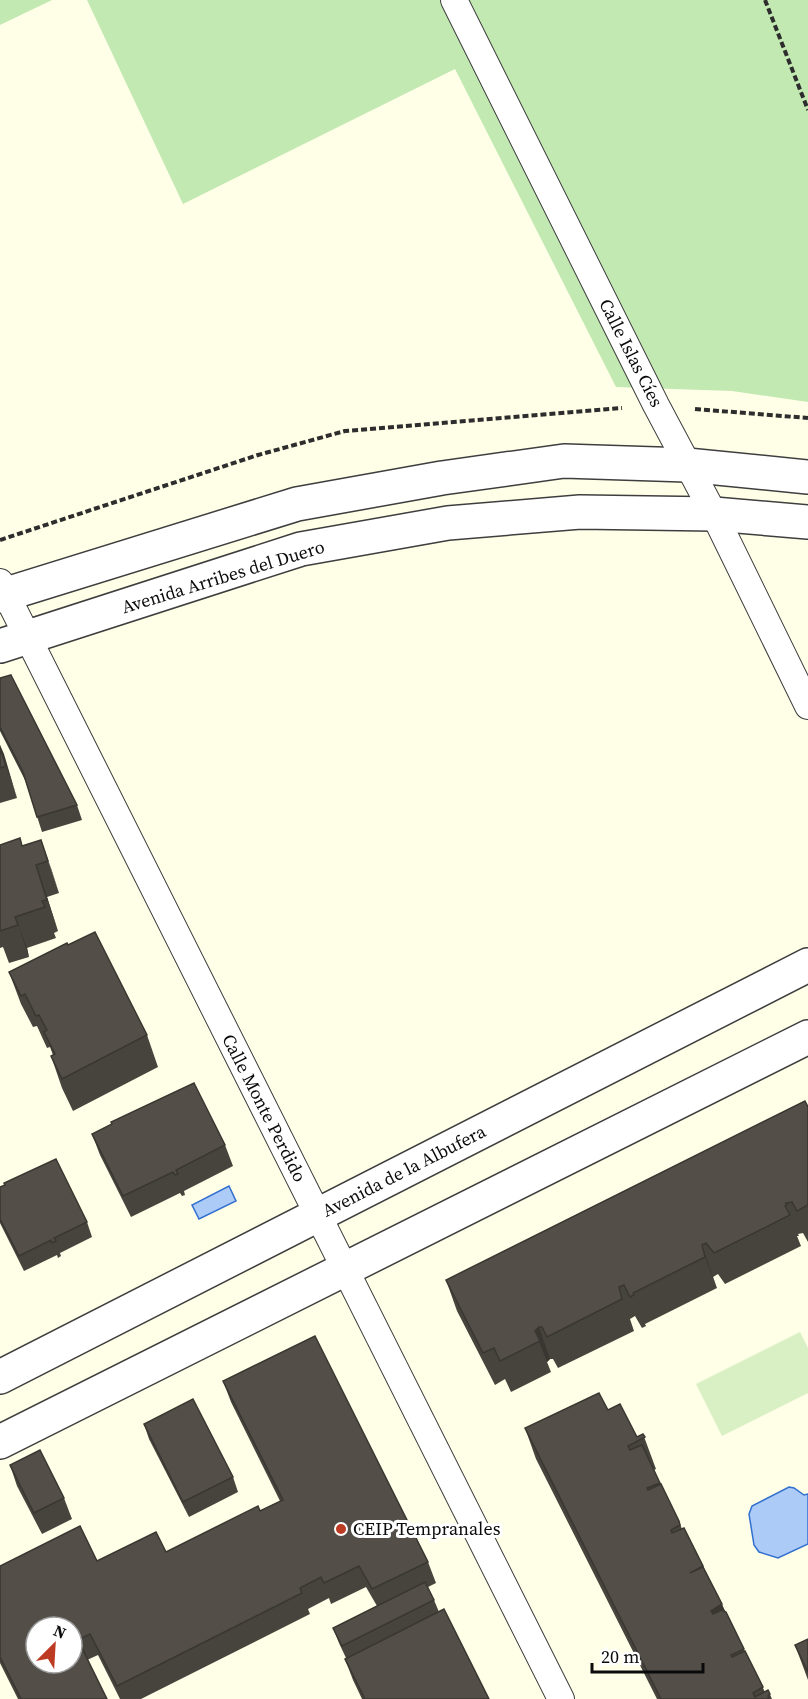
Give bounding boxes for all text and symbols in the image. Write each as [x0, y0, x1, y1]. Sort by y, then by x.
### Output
street label: Calle Islas Cíes [593, 294, 670, 411]
street label: Avenida Arribes del Duero [118, 534, 327, 619]
street label: Calle Monte Perdido [216, 1030, 313, 1186]
street label: Avenida de la Albufera [318, 1118, 491, 1223]
place label: CEIP Tempranales [353, 1516, 501, 1541]
marker: CEIP Tempranales [334, 1522, 348, 1536]
north arrow [24, 1615, 84, 1675]
text: N [50, 1619, 70, 1644]
scale bar [592, 1636, 703, 1674]
text: 20 m [601, 1644, 639, 1669]

